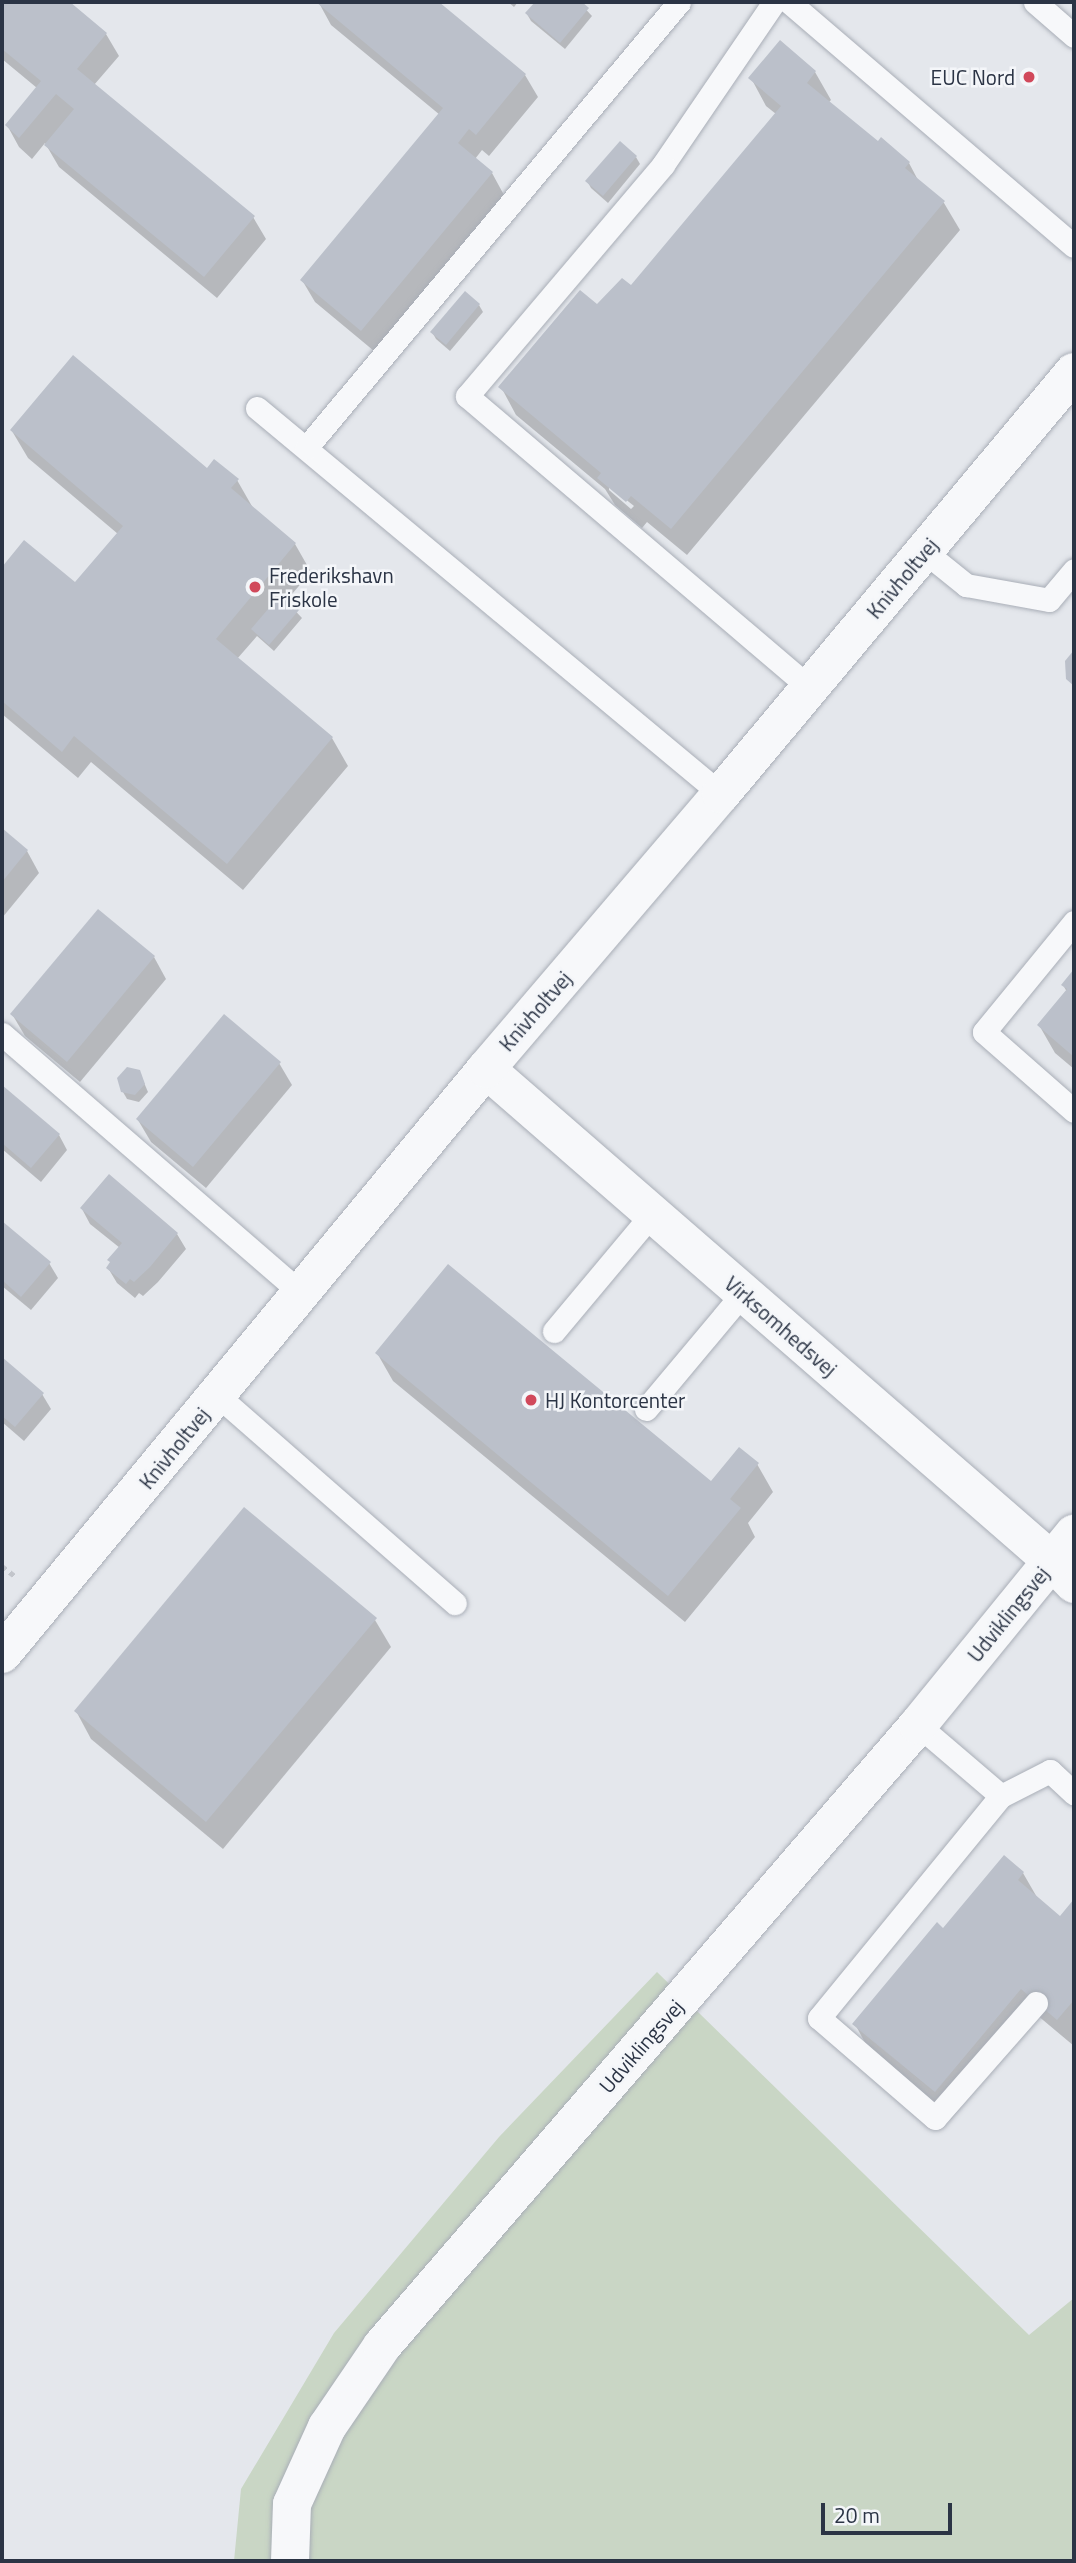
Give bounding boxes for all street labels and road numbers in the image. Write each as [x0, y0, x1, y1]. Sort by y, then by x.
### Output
street label: Knivholtvej [861, 533, 943, 623]
street label: Knivholtvej [493, 966, 577, 1056]
street label: Virksomhedsvej [720, 1270, 842, 1382]
street label: Knivholtvej [134, 1402, 214, 1494]
street label: Udviklingsvej [962, 1561, 1054, 1667]
street label: Udviklingsvej [594, 1994, 688, 2098]

